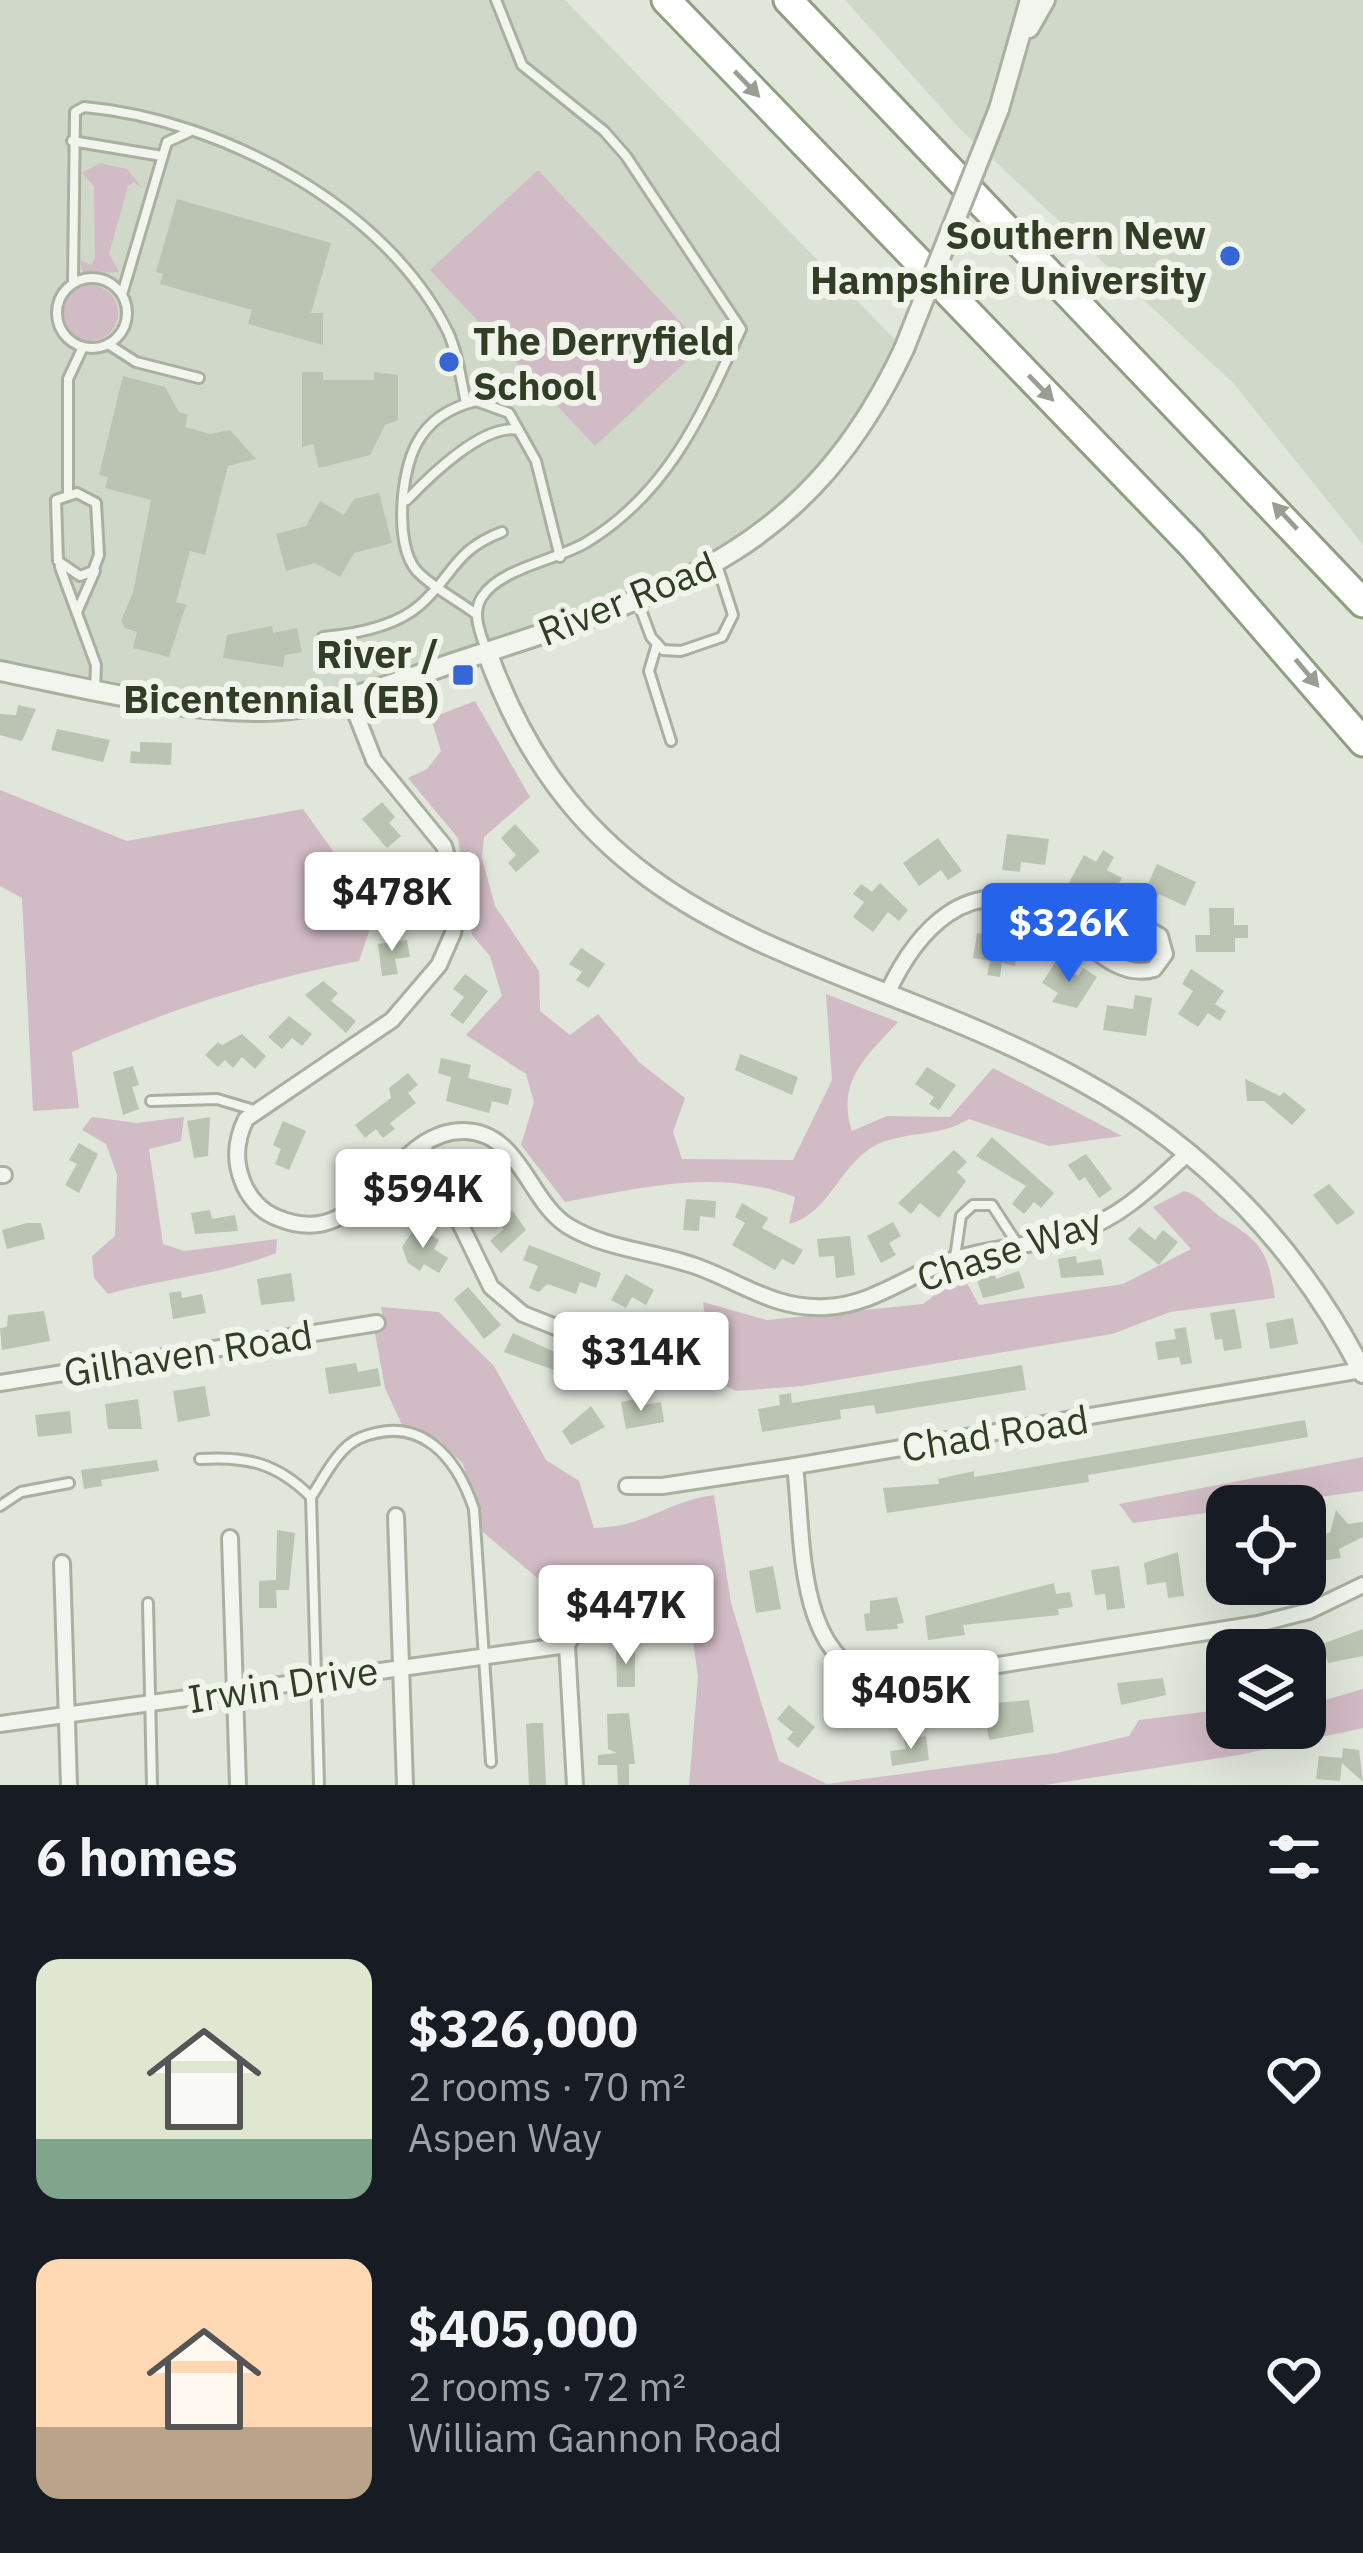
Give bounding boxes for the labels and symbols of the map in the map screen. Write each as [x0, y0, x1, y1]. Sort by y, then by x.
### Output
one-way arrow [733, 69, 761, 98]
place label: Southern New Hampshire University [810, 209, 1206, 305]
marker: Southern New Hampshire University [1217, 243, 1243, 269]
place label: The Derryfield School [473, 315, 735, 411]
marker: The Derryfield School [436, 349, 462, 375]
one-way arrow [1027, 373, 1055, 402]
one-way arrow [1271, 502, 1299, 531]
street label: River Road [530, 539, 724, 657]
place label: River / Bicentennial (EB) [123, 628, 439, 724]
one-way arrow [1294, 658, 1320, 688]
marker: River / Bicentennial (EB) [450, 662, 476, 688]
pin: $478K [308, 852, 476, 954]
pin: $326K [985, 883, 1153, 985]
pin: $594K [339, 1149, 507, 1251]
street label: Chase Way [910, 1195, 1108, 1303]
street label: Gilhaven Road [60, 1308, 316, 1398]
pin: $314K [557, 1312, 725, 1414]
street label: Chad Road [898, 1393, 1092, 1473]
pin: $447K [542, 1565, 710, 1667]
street label: Irwin Drive [184, 1644, 382, 1724]
pin: $405K [827, 1650, 995, 1752]

